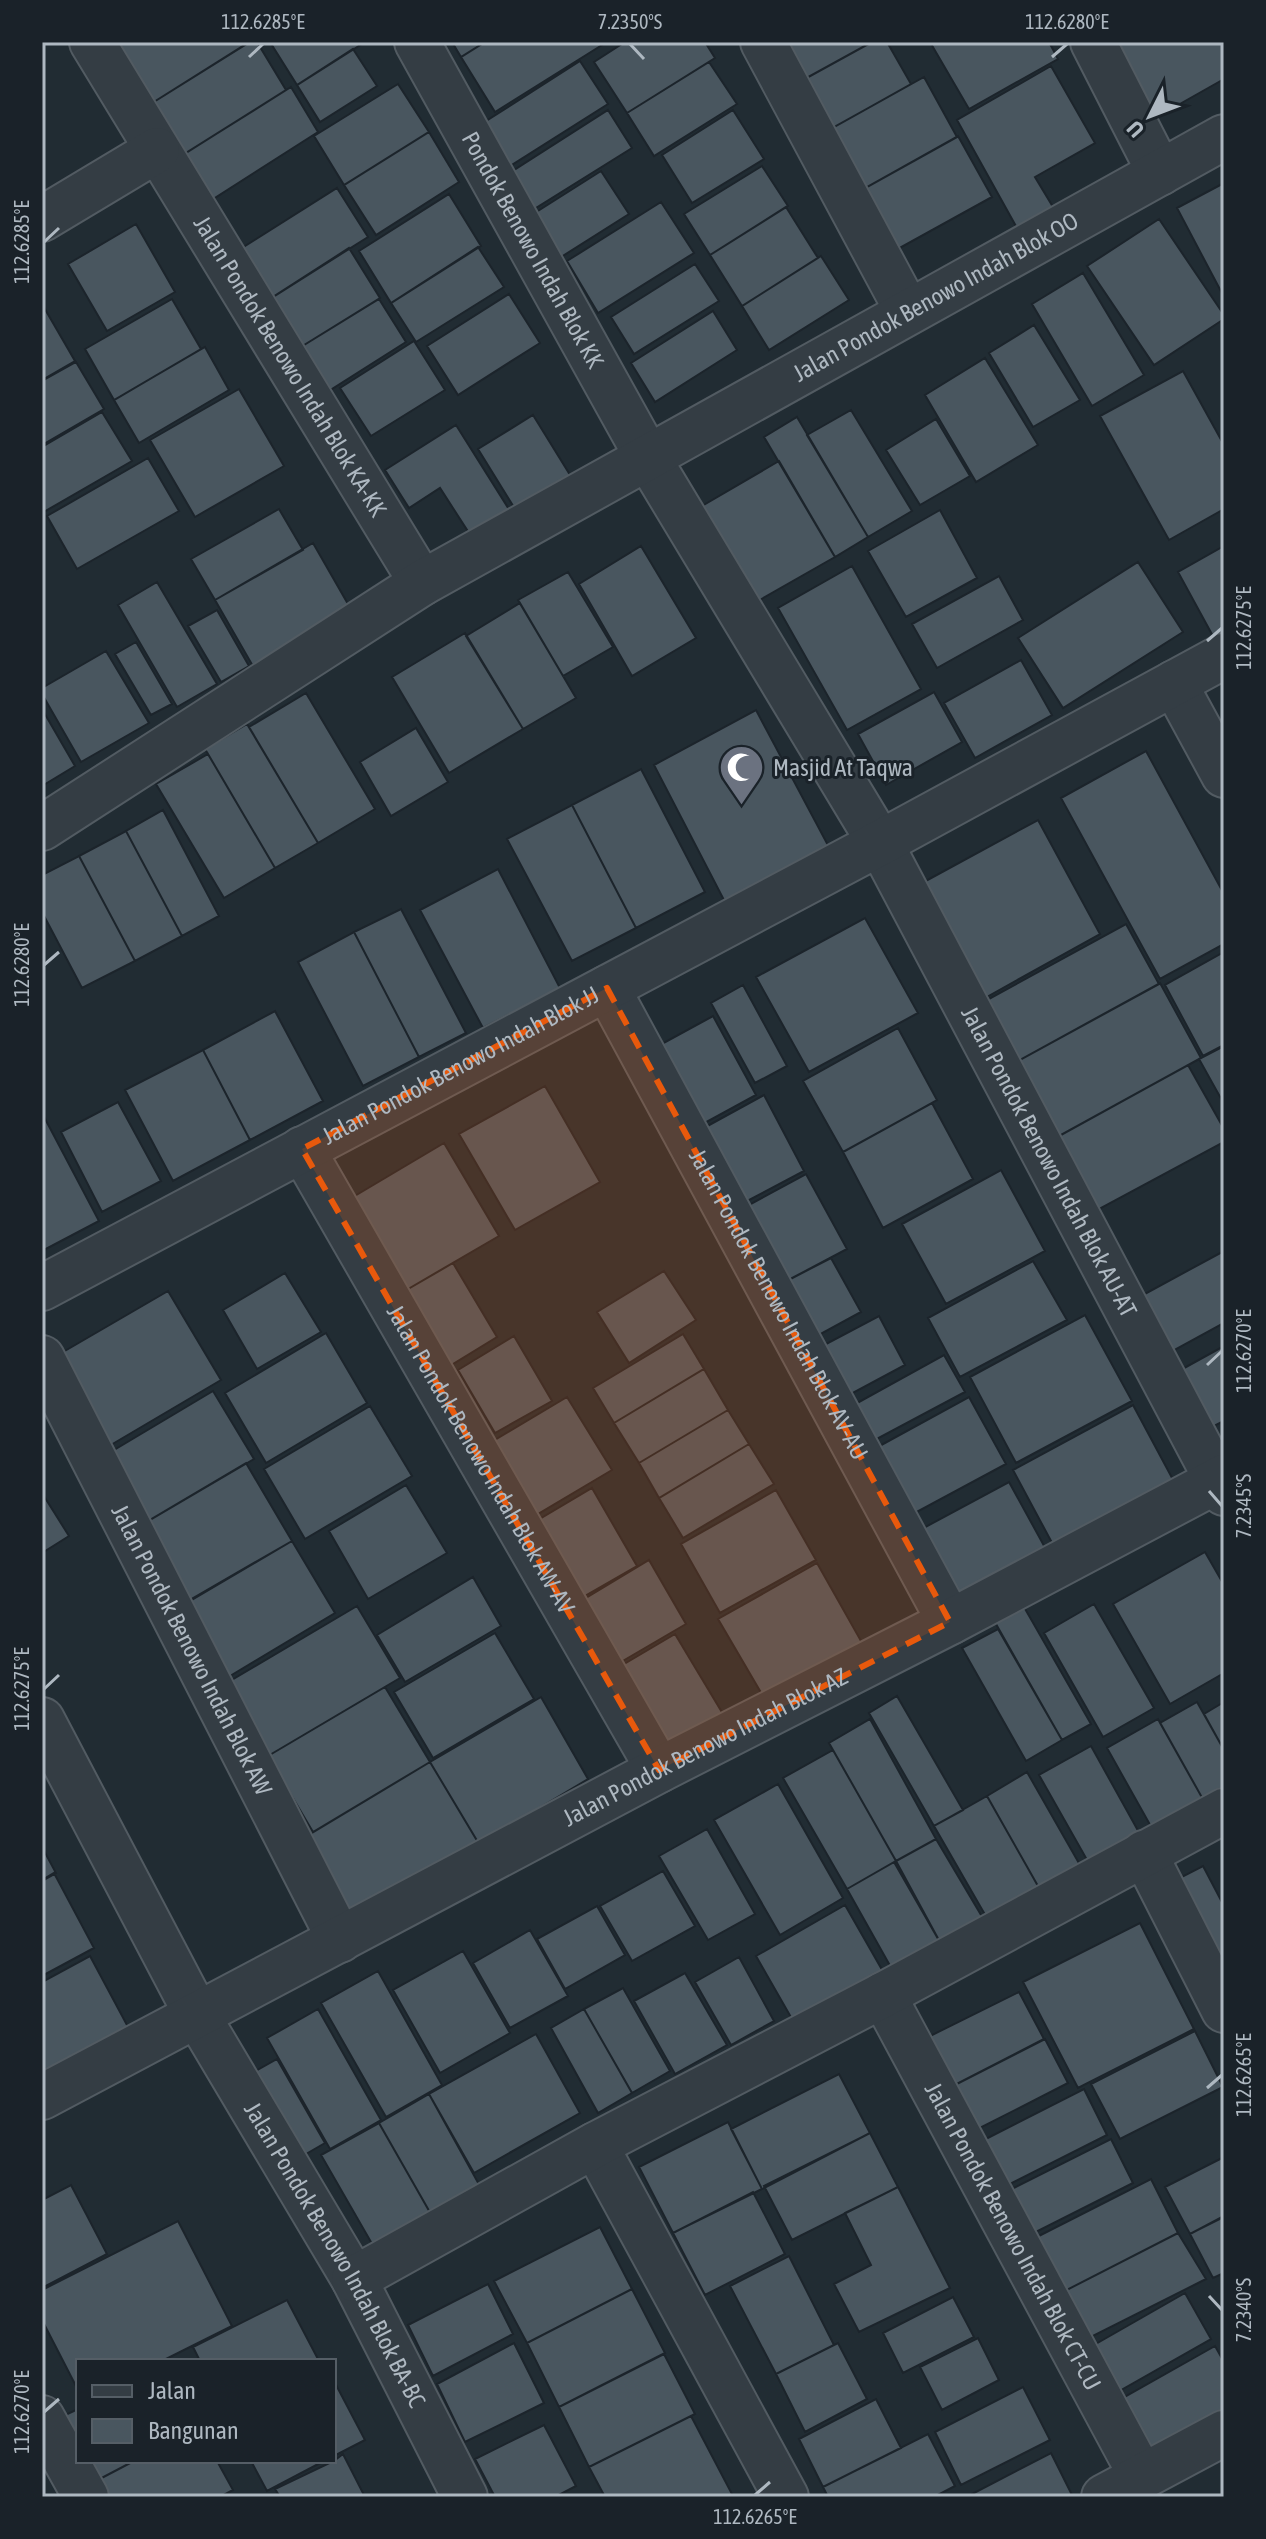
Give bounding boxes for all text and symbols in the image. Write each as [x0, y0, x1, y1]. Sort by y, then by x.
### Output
text: 112.6285°E [221, 10, 305, 33]
text: 7.2350°S [598, 10, 662, 33]
text: 112.6280°E [1025, 10, 1109, 33]
north arrow [1110, 76, 1190, 156]
text: U [1121, 116, 1149, 143]
street label: Pondok Benowo Indah Blok KK [457, 127, 609, 373]
text: 112.6285°E [10, 200, 33, 284]
street label: Jalan Pondok Benowo Indah Blok OO [788, 207, 1083, 387]
street label: Jalan Pondok Benowo Indah Blok KA-KK [188, 211, 392, 521]
text: 112.6275°E [1232, 586, 1255, 670]
mosque icon: Masjid At Taqwa [718, 744, 766, 807]
place label: Masjid At Taqwa [773, 754, 913, 781]
text: 112.6280°E [10, 923, 33, 1007]
street label: Jalan Pondok Benowo Indah Blok JJ [317, 981, 603, 1150]
street label: Jalan Pondok Benowo Indah Blok AU-AT [956, 1002, 1142, 1322]
street label: Jalan Pondok Benowo Indah Blok AV-AU [684, 1145, 874, 1464]
street label: Jalan Pondok Benowo Indah Blok AW-AV [382, 1300, 580, 1618]
text: 112.6270°E [1232, 1309, 1255, 1393]
text: 7.2345°S [1232, 1474, 1255, 1538]
street label: Jalan Pondok Benowo Indah Blok AW [106, 1500, 278, 1800]
text: 112.6275°E [10, 1647, 33, 1731]
street label: Jalan Pondok Benowo Indah Blok AZ [558, 1662, 852, 1831]
text: 112.6265°E [1232, 2033, 1255, 2117]
street label: Jalan Pondok Benowo Indah Blok CT-CU [920, 2078, 1107, 2394]
street label: Jalan Pondok Benowo Indah Blok BA-BC [239, 2097, 431, 2412]
text: 7.2340°S [1232, 2278, 1255, 2342]
legend [76, 2359, 336, 2463]
text: 112.6270°E [10, 2370, 33, 2454]
text: Jalan [148, 2377, 196, 2404]
text: Bangunan [148, 2417, 239, 2444]
text: 112.6265°E [713, 2505, 797, 2528]

